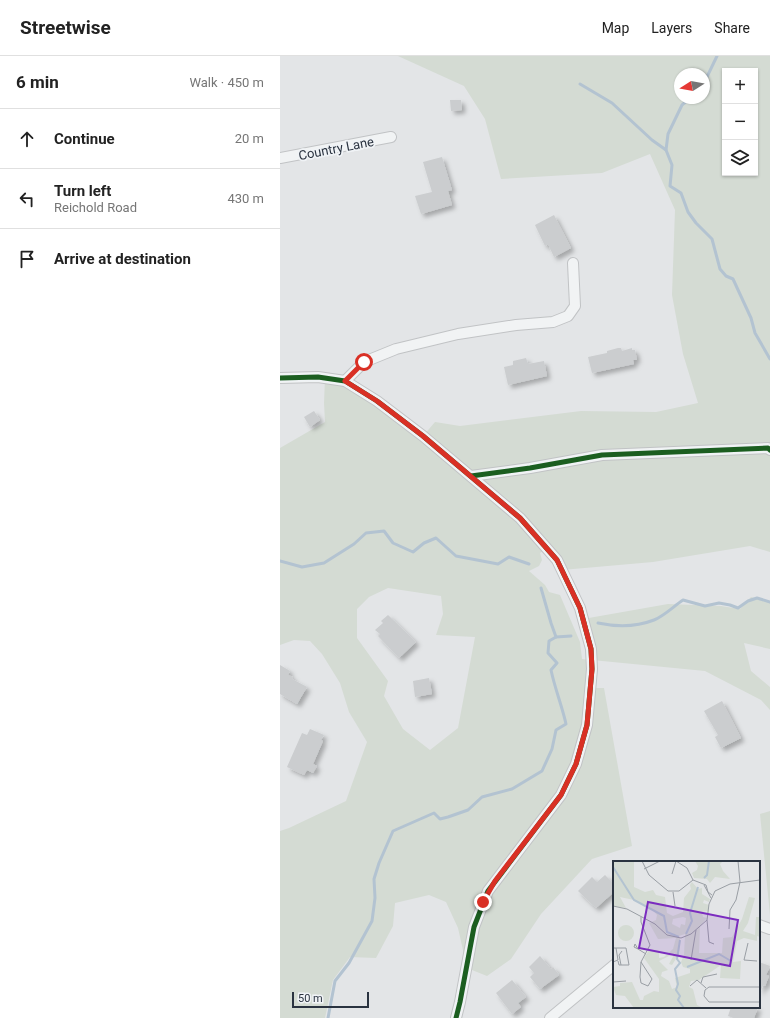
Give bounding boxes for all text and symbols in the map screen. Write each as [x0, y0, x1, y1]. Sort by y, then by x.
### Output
text: Streetwise [20, 16, 111, 39]
text: Map [602, 20, 629, 36]
text: Layers [651, 20, 692, 36]
text: Share [714, 20, 750, 36]
north arrow [674, 68, 710, 104]
map controls [722, 68, 758, 176]
button: + [722, 68, 758, 104]
text: 6 min [16, 72, 59, 92]
text: Walk · 450 m [189, 75, 264, 90]
button: − [722, 104, 758, 140]
icon: ahead [16, 128, 38, 150]
text: Continue [54, 130, 115, 148]
text: 20 m [235, 131, 264, 146]
street label: Country Lane [297, 134, 375, 163]
button: layers [722, 140, 758, 176]
text: Turn left [54, 182, 111, 200]
icon: left [16, 188, 38, 210]
text: 430 m [227, 191, 264, 206]
text: Reichold Road [54, 200, 137, 215]
icon: arrive [16, 248, 38, 270]
text: Arrive at destination [54, 250, 191, 268]
route start [355, 353, 373, 371]
inset map [613, 861, 760, 1008]
route end [474, 893, 492, 911]
scale bar [292, 990, 369, 1009]
text: 50 m [298, 992, 323, 1005]

